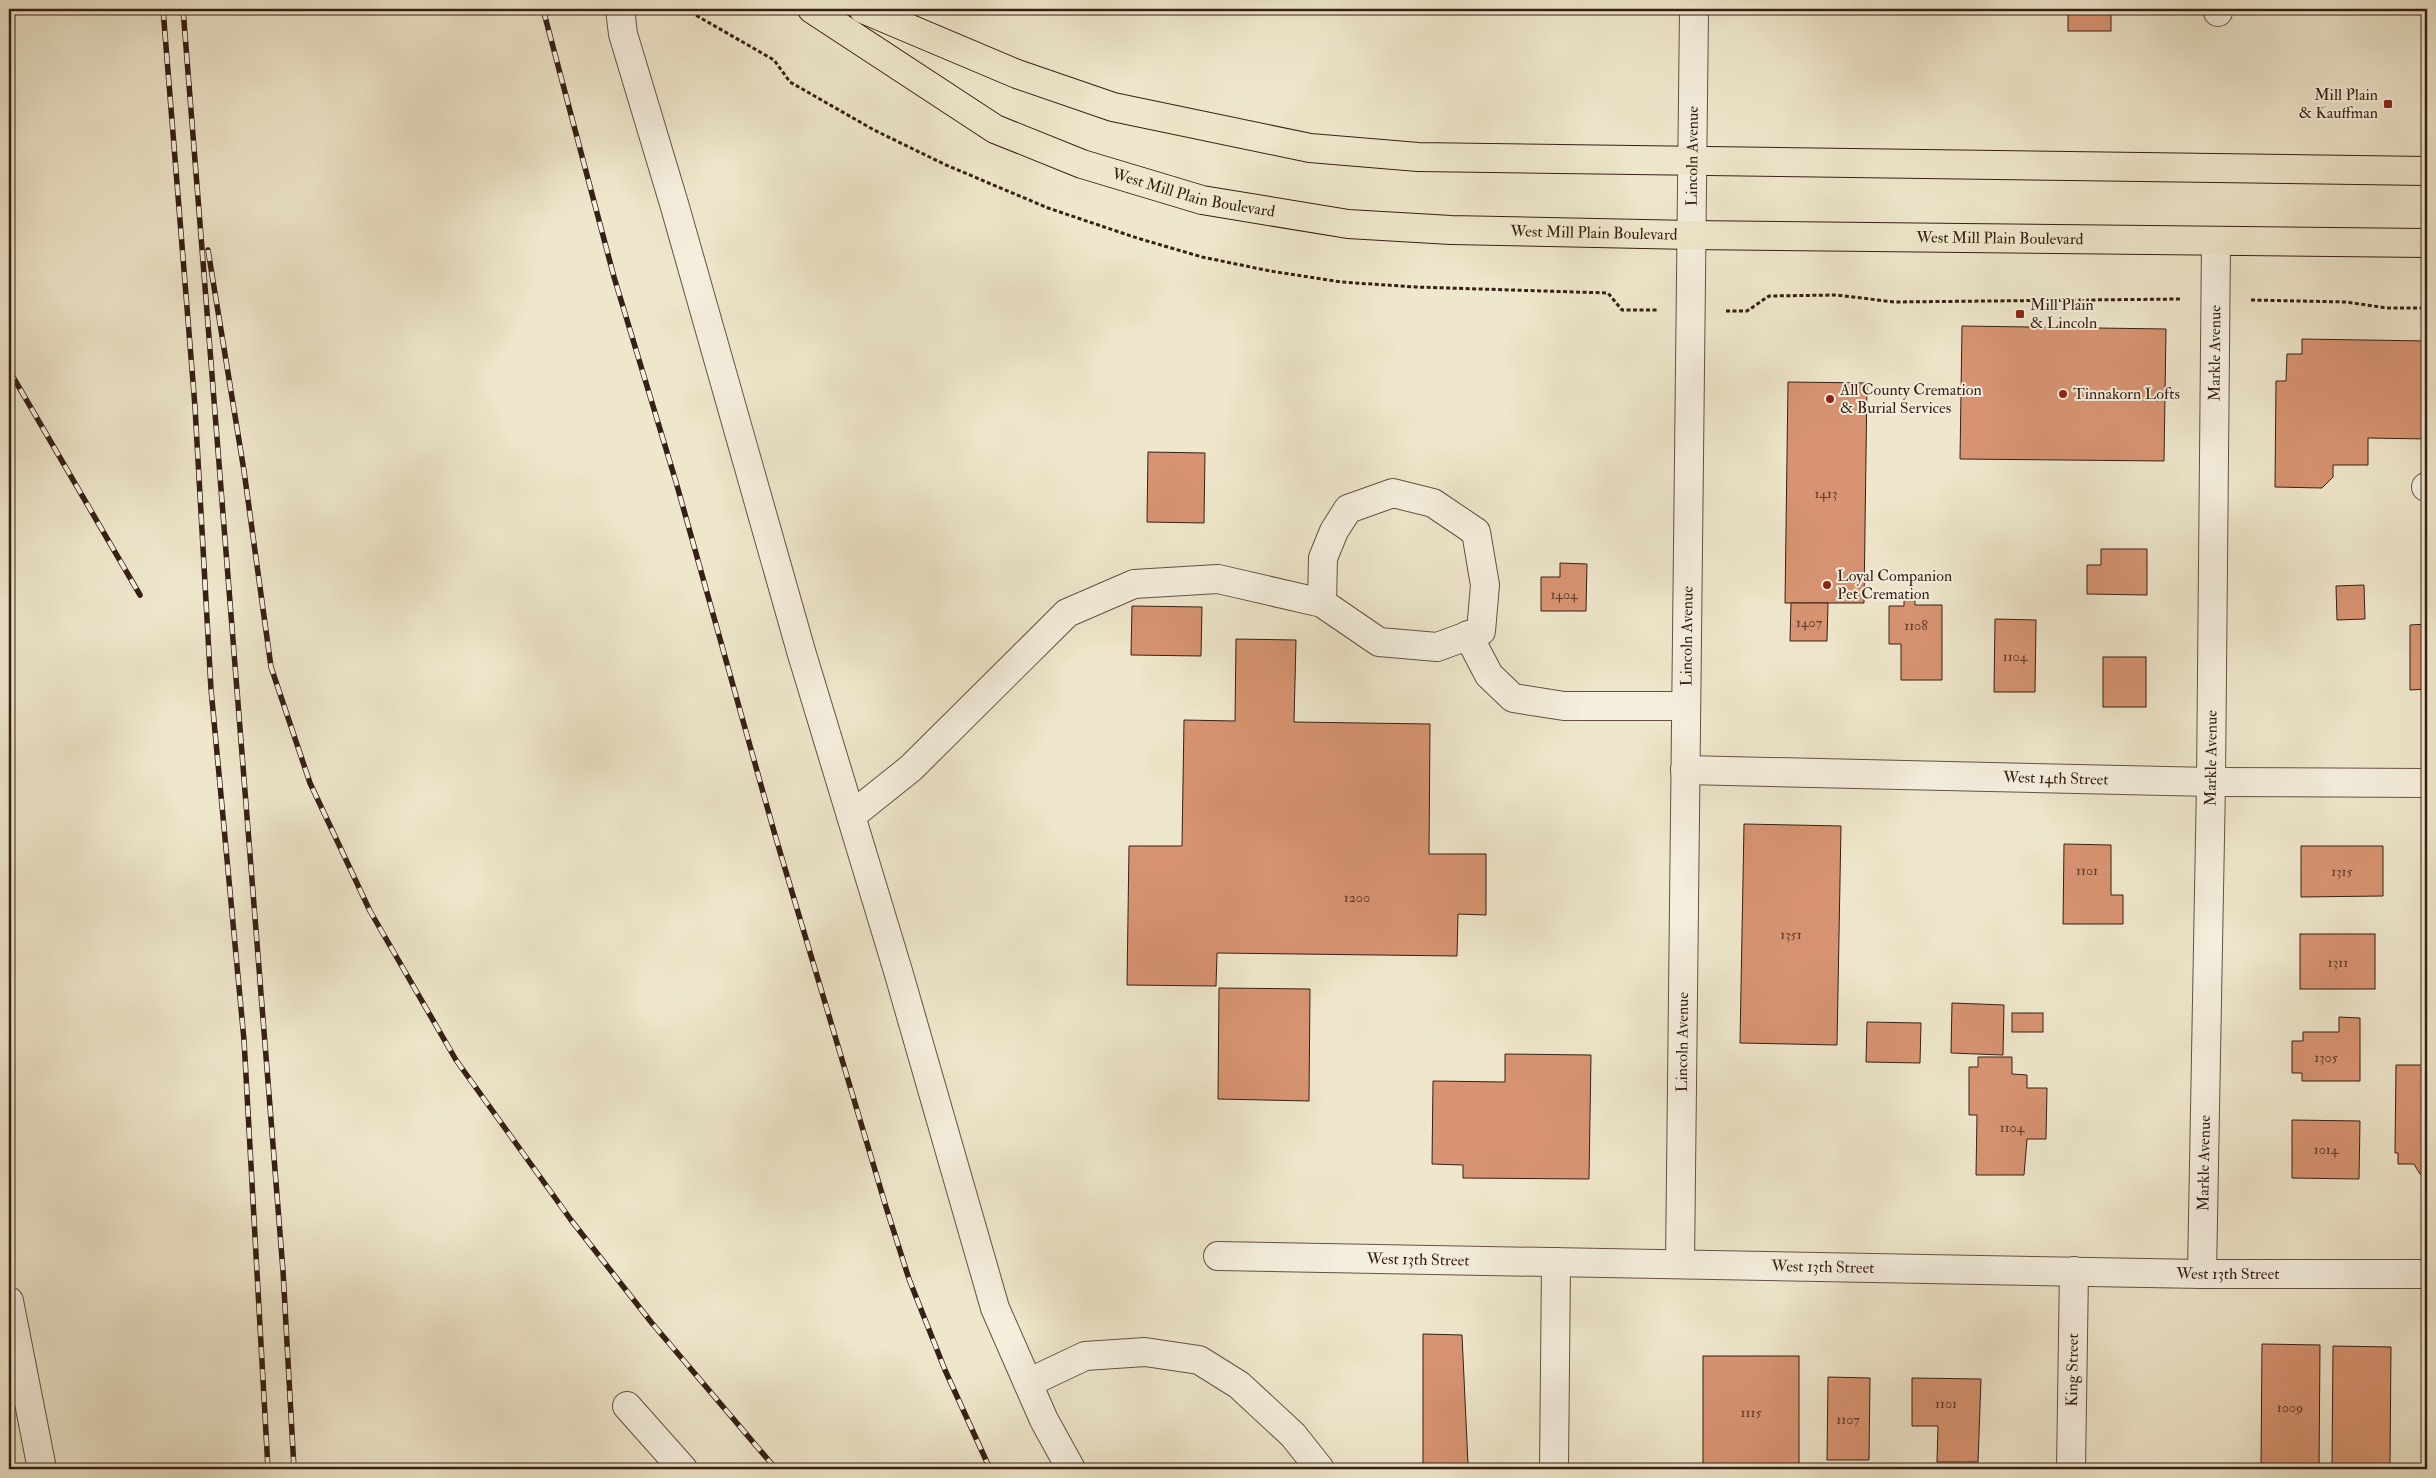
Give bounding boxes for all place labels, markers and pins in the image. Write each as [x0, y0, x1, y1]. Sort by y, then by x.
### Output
place label: Mill Plain & Kauffman [2299, 85, 2378, 123]
marker: Mill Plain & Kauffman [2382, 98, 2394, 110]
place label: Mill Plain & Lincoln [2030, 295, 2097, 333]
marker: Mill Plain & Lincoln [2014, 308, 2026, 320]
place label: All County Cremation & Burial Services [1839, 380, 1982, 418]
place label: Tinnakorn Lofts [2073, 384, 2180, 404]
marker: Tinnakorn Lofts [2057, 388, 2069, 400]
marker: All County Cremation & Burial Services [1824, 393, 1836, 405]
place label: Loyal Companion Pet Cremation [1837, 566, 1952, 604]
marker: Loyal Companion Pet Cremation [1821, 579, 1833, 591]

